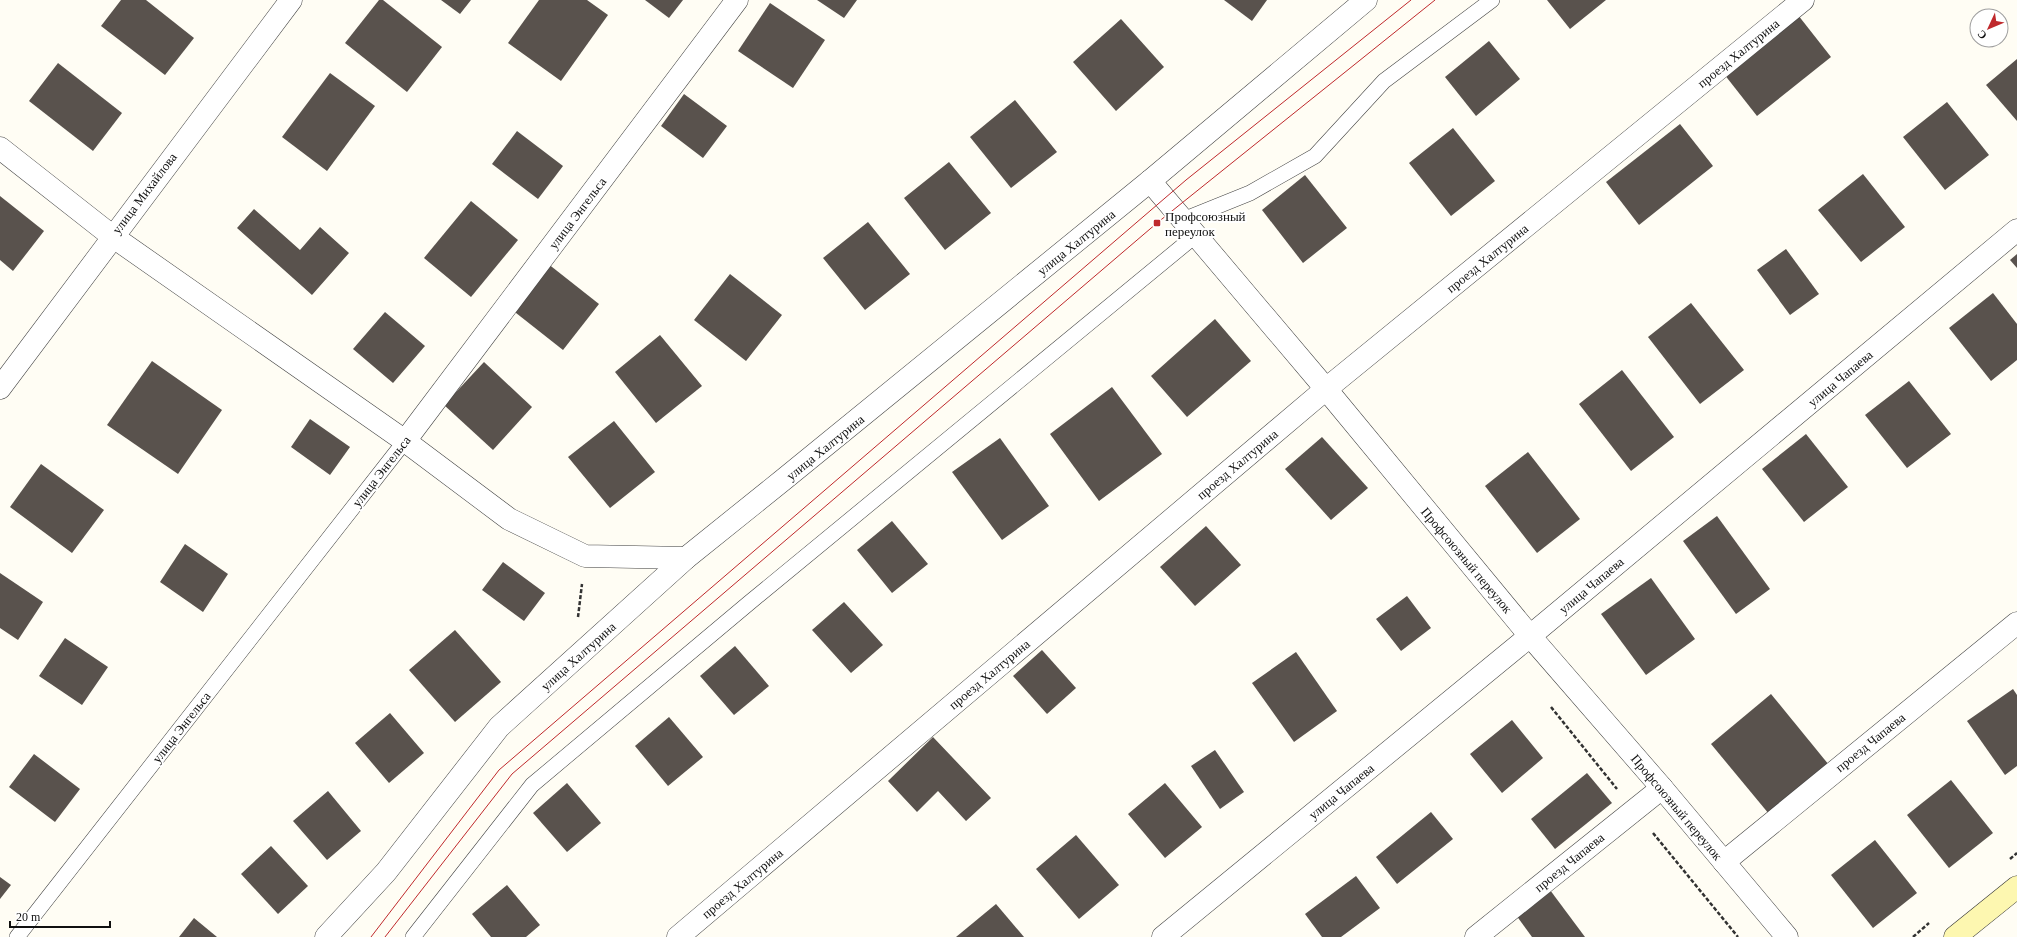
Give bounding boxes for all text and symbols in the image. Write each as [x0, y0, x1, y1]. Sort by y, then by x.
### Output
north arrow [1969, 8, 2009, 48]
street label: проезд Халтурина [1694, 16, 1782, 91]
text: С [1975, 28, 1989, 42]
street label: улица Михайлова [109, 150, 180, 237]
street label: улица Энгельса [546, 174, 609, 252]
street label: улица Халтурина [1035, 206, 1118, 278]
place label: Профсоюзный переулок [1165, 209, 1246, 239]
marker: Профсоюзный переулок [1152, 218, 1162, 228]
street label: проезд Халтурина [1443, 221, 1531, 296]
street label: улица Чапаева [1805, 347, 1876, 410]
street label: улица Халтурина [784, 411, 867, 483]
street label: проезд Халтурина [1194, 426, 1281, 503]
street label: улица Энгельса [349, 433, 414, 510]
street label: Профсоюзный переулок [1418, 504, 1516, 617]
street label: улица Чапаева [1556, 554, 1627, 617]
street label: улица Халтурина [538, 619, 619, 694]
street label: проезд Халтурина [946, 636, 1033, 713]
street label: улица Энгельса [149, 689, 214, 766]
street label: проезд Чапаева [1833, 710, 1908, 775]
street label: Профсоюзный переулок [1628, 751, 1726, 864]
street label: улица Чапаева [1306, 760, 1377, 822]
street label: проезд Чапаева [1532, 830, 1607, 895]
street label: проезд Халтурина [699, 845, 786, 922]
scale bar [10, 903, 110, 929]
text: 20 m [16, 910, 41, 924]

